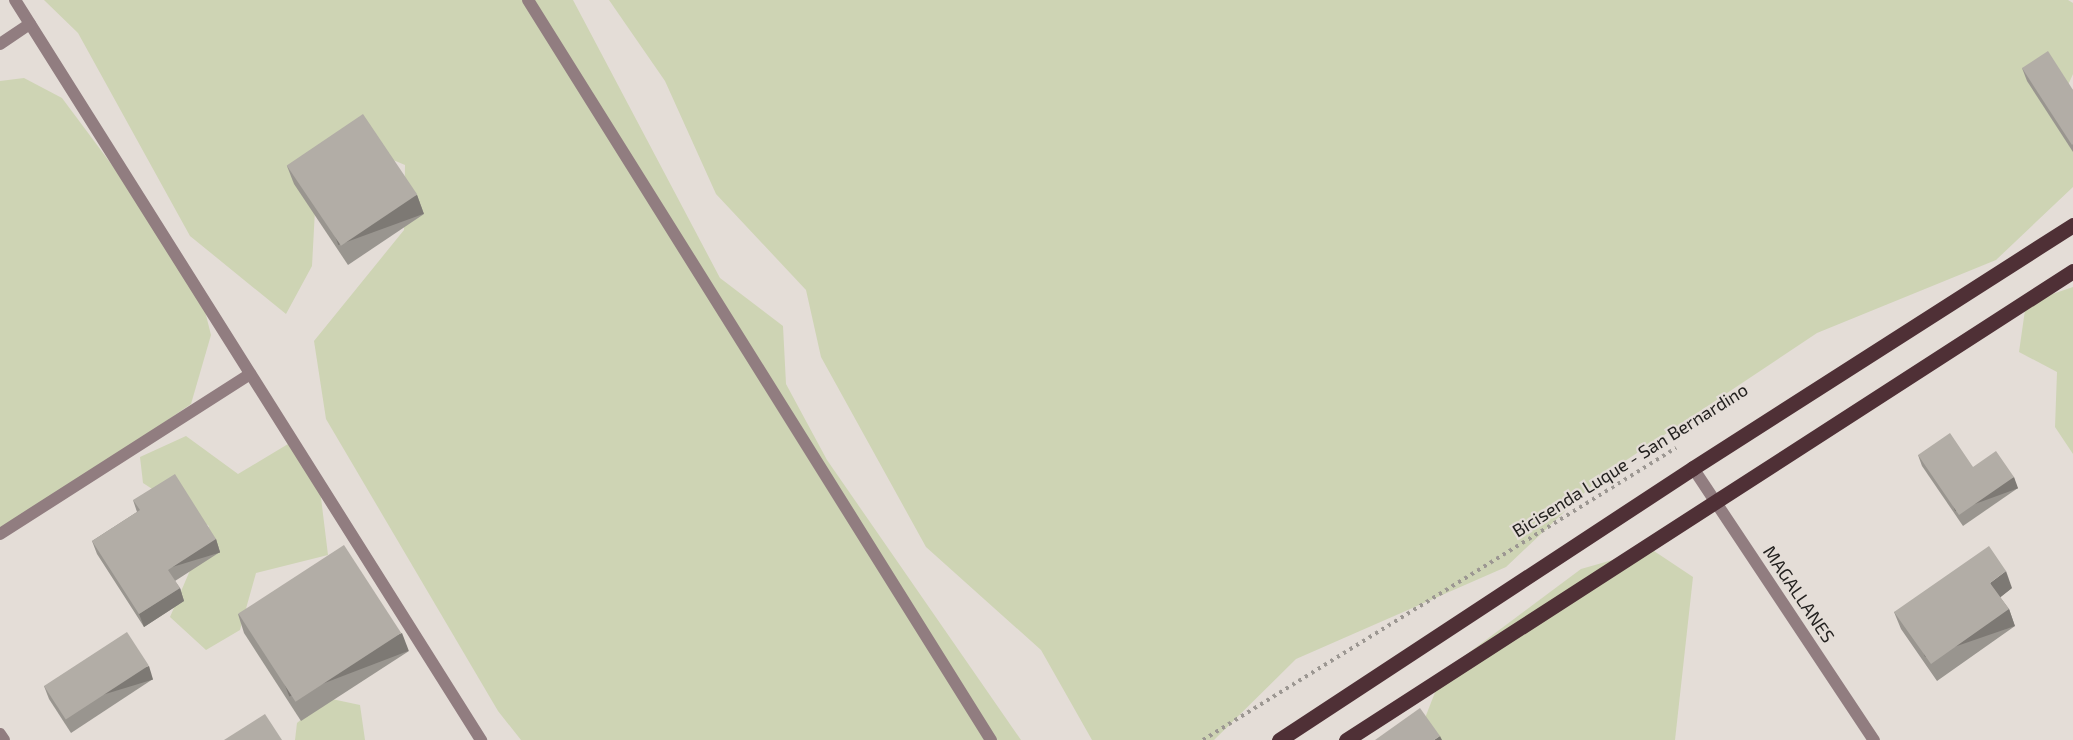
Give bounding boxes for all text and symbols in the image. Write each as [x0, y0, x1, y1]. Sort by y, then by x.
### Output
street label: Bicisenda Luque - San Bernardino [1508, 378, 1752, 542]
street label: MAGALLANES [1759, 542, 1839, 646]

